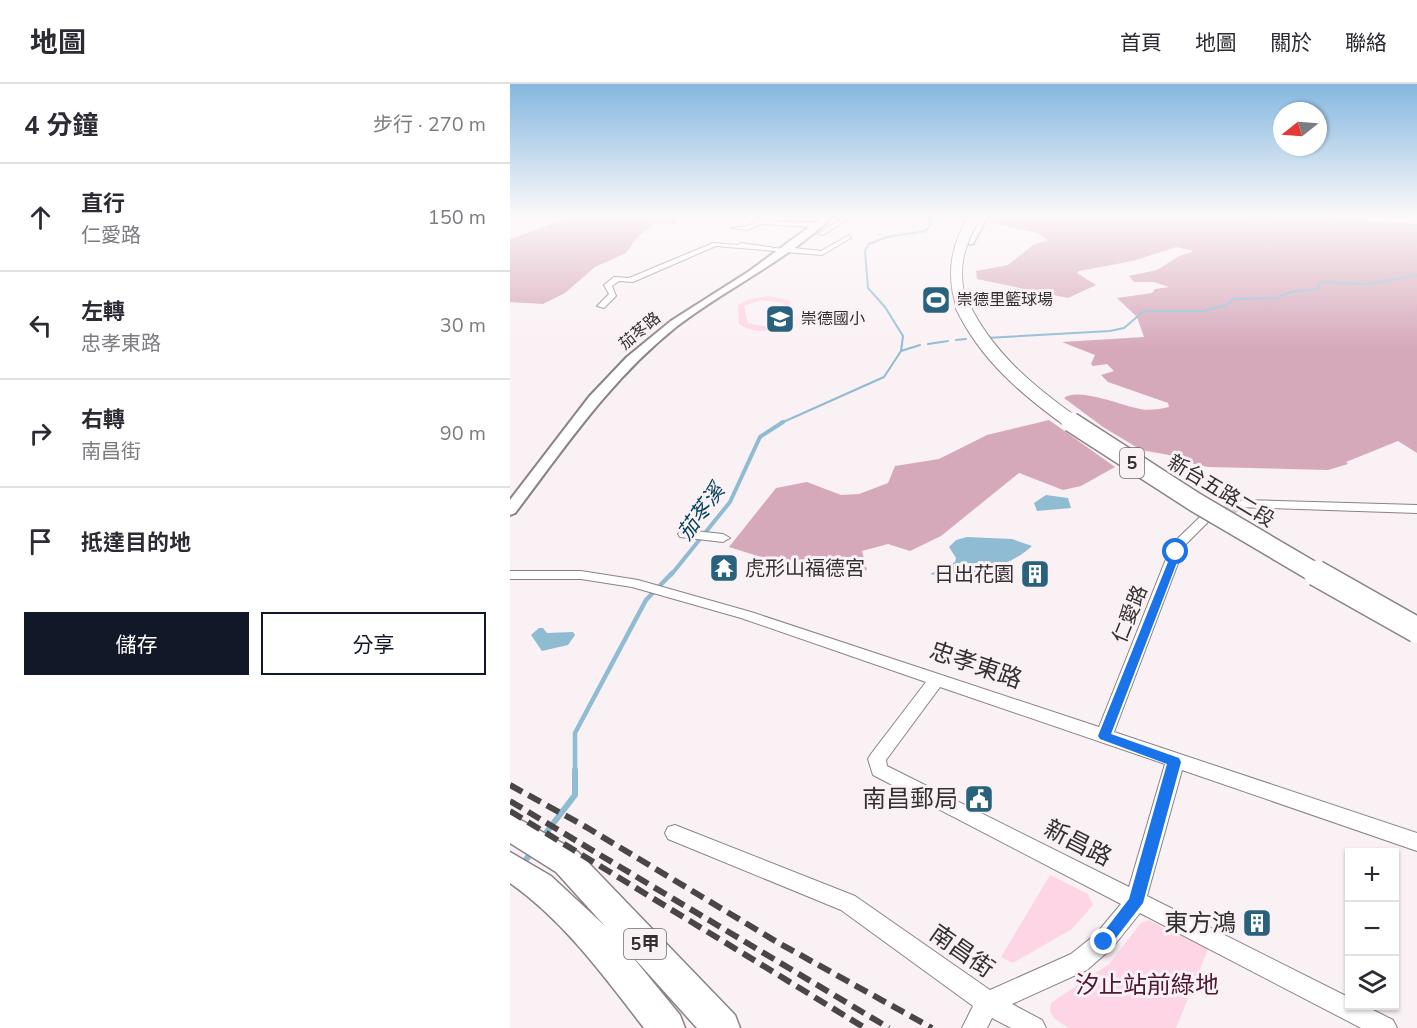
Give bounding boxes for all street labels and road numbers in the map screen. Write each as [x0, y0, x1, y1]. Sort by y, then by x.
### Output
street label: 茄苳路 [615, 307, 665, 355]
road number: 5 [1120, 448, 1144, 478]
street label: 新台五路二段 [1163, 449, 1279, 533]
street label: 仁愛路 [1106, 581, 1154, 647]
street label: 忠孝東路 [925, 634, 1027, 696]
street label: 新昌路 [1039, 812, 1117, 874]
street label: 南昌街 [923, 917, 1001, 985]
road number: 5甲 [624, 929, 666, 959]

